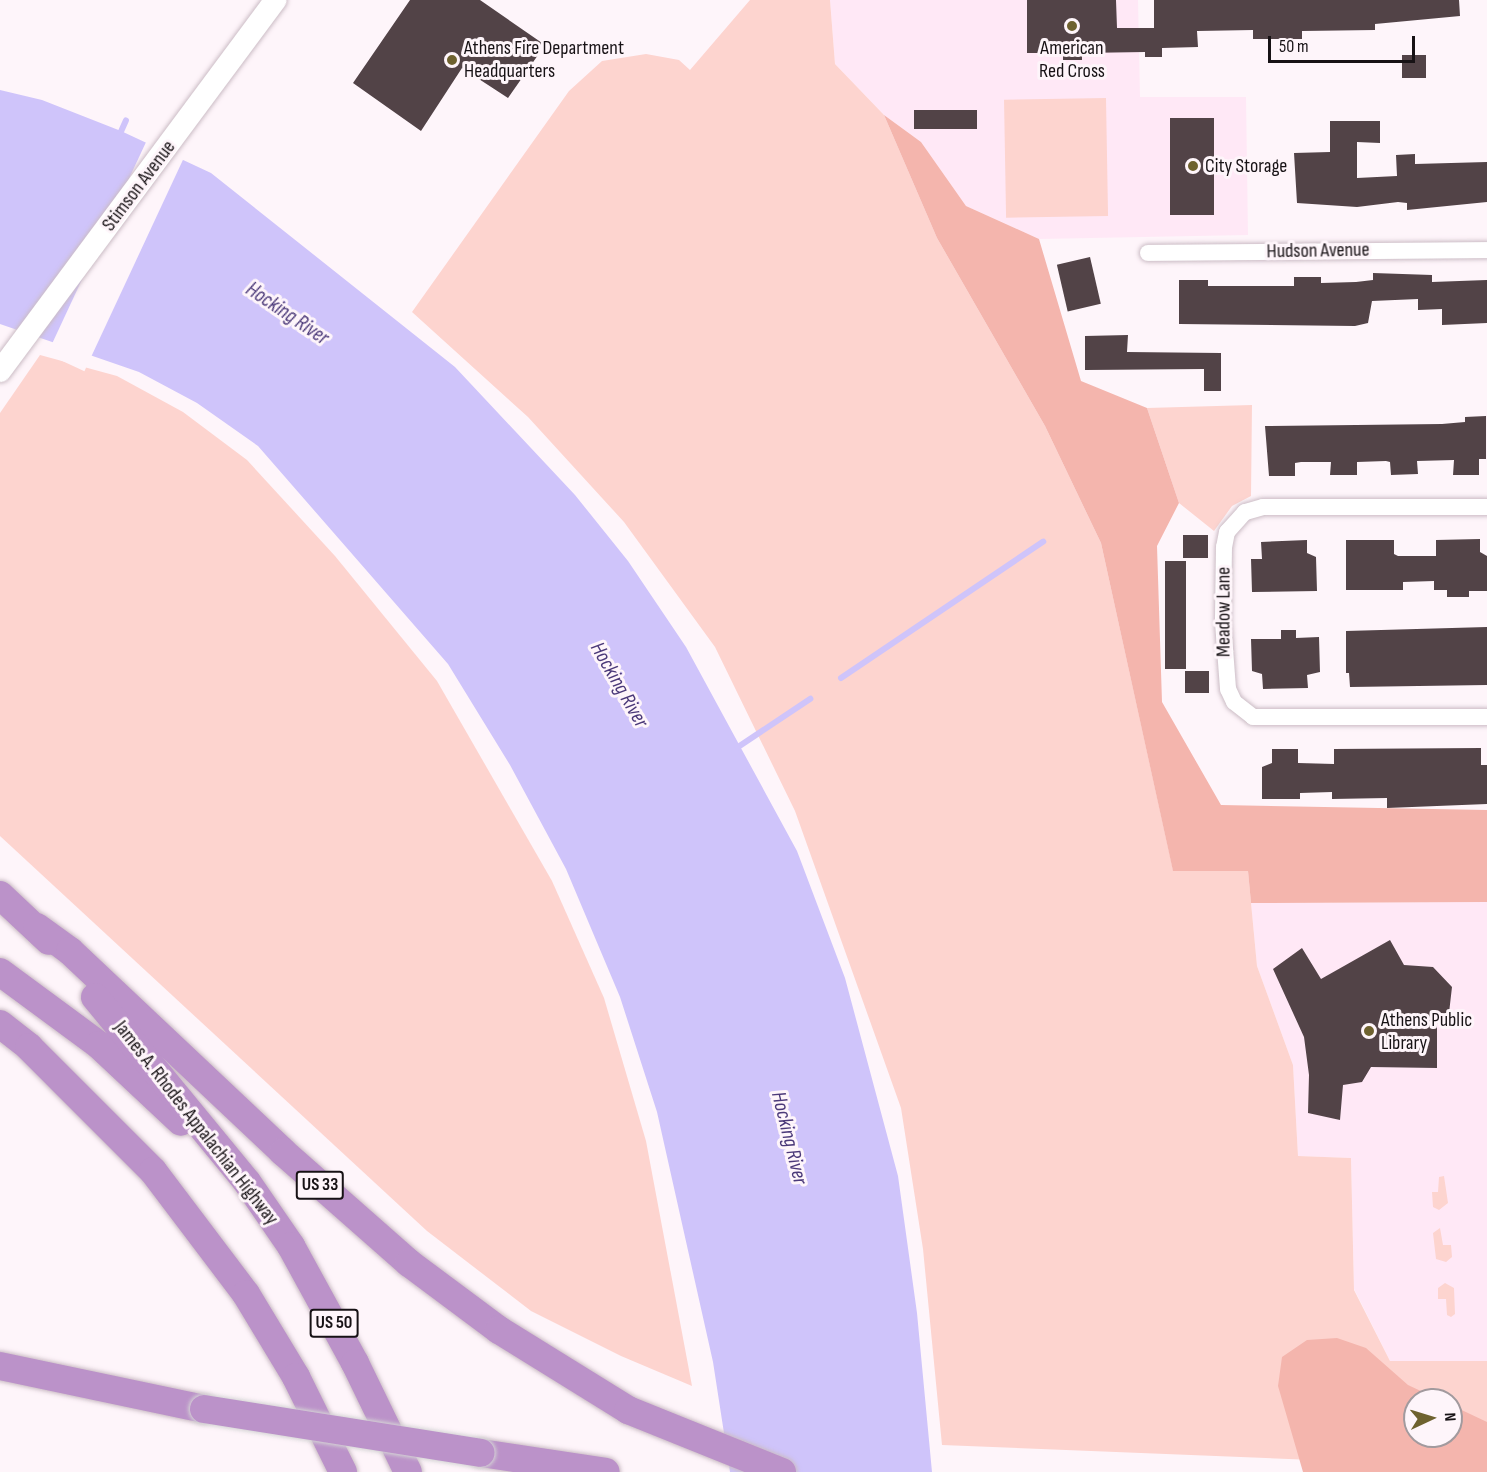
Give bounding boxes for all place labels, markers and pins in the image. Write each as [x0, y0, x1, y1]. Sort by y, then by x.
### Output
marker: American Red Cross [1065, 19, 1079, 33]
place label: Athens Fire Department Headquarters [464, 36, 624, 83]
place label: American Red Cross [1039, 36, 1105, 83]
marker: Athens Fire Department Headquarters [445, 53, 459, 67]
place label: City Storage [1205, 154, 1287, 178]
marker: City Storage [1186, 159, 1200, 173]
place label: Athens Public Library [1381, 1008, 1472, 1055]
marker: Athens Public Library [1362, 1024, 1376, 1038]

